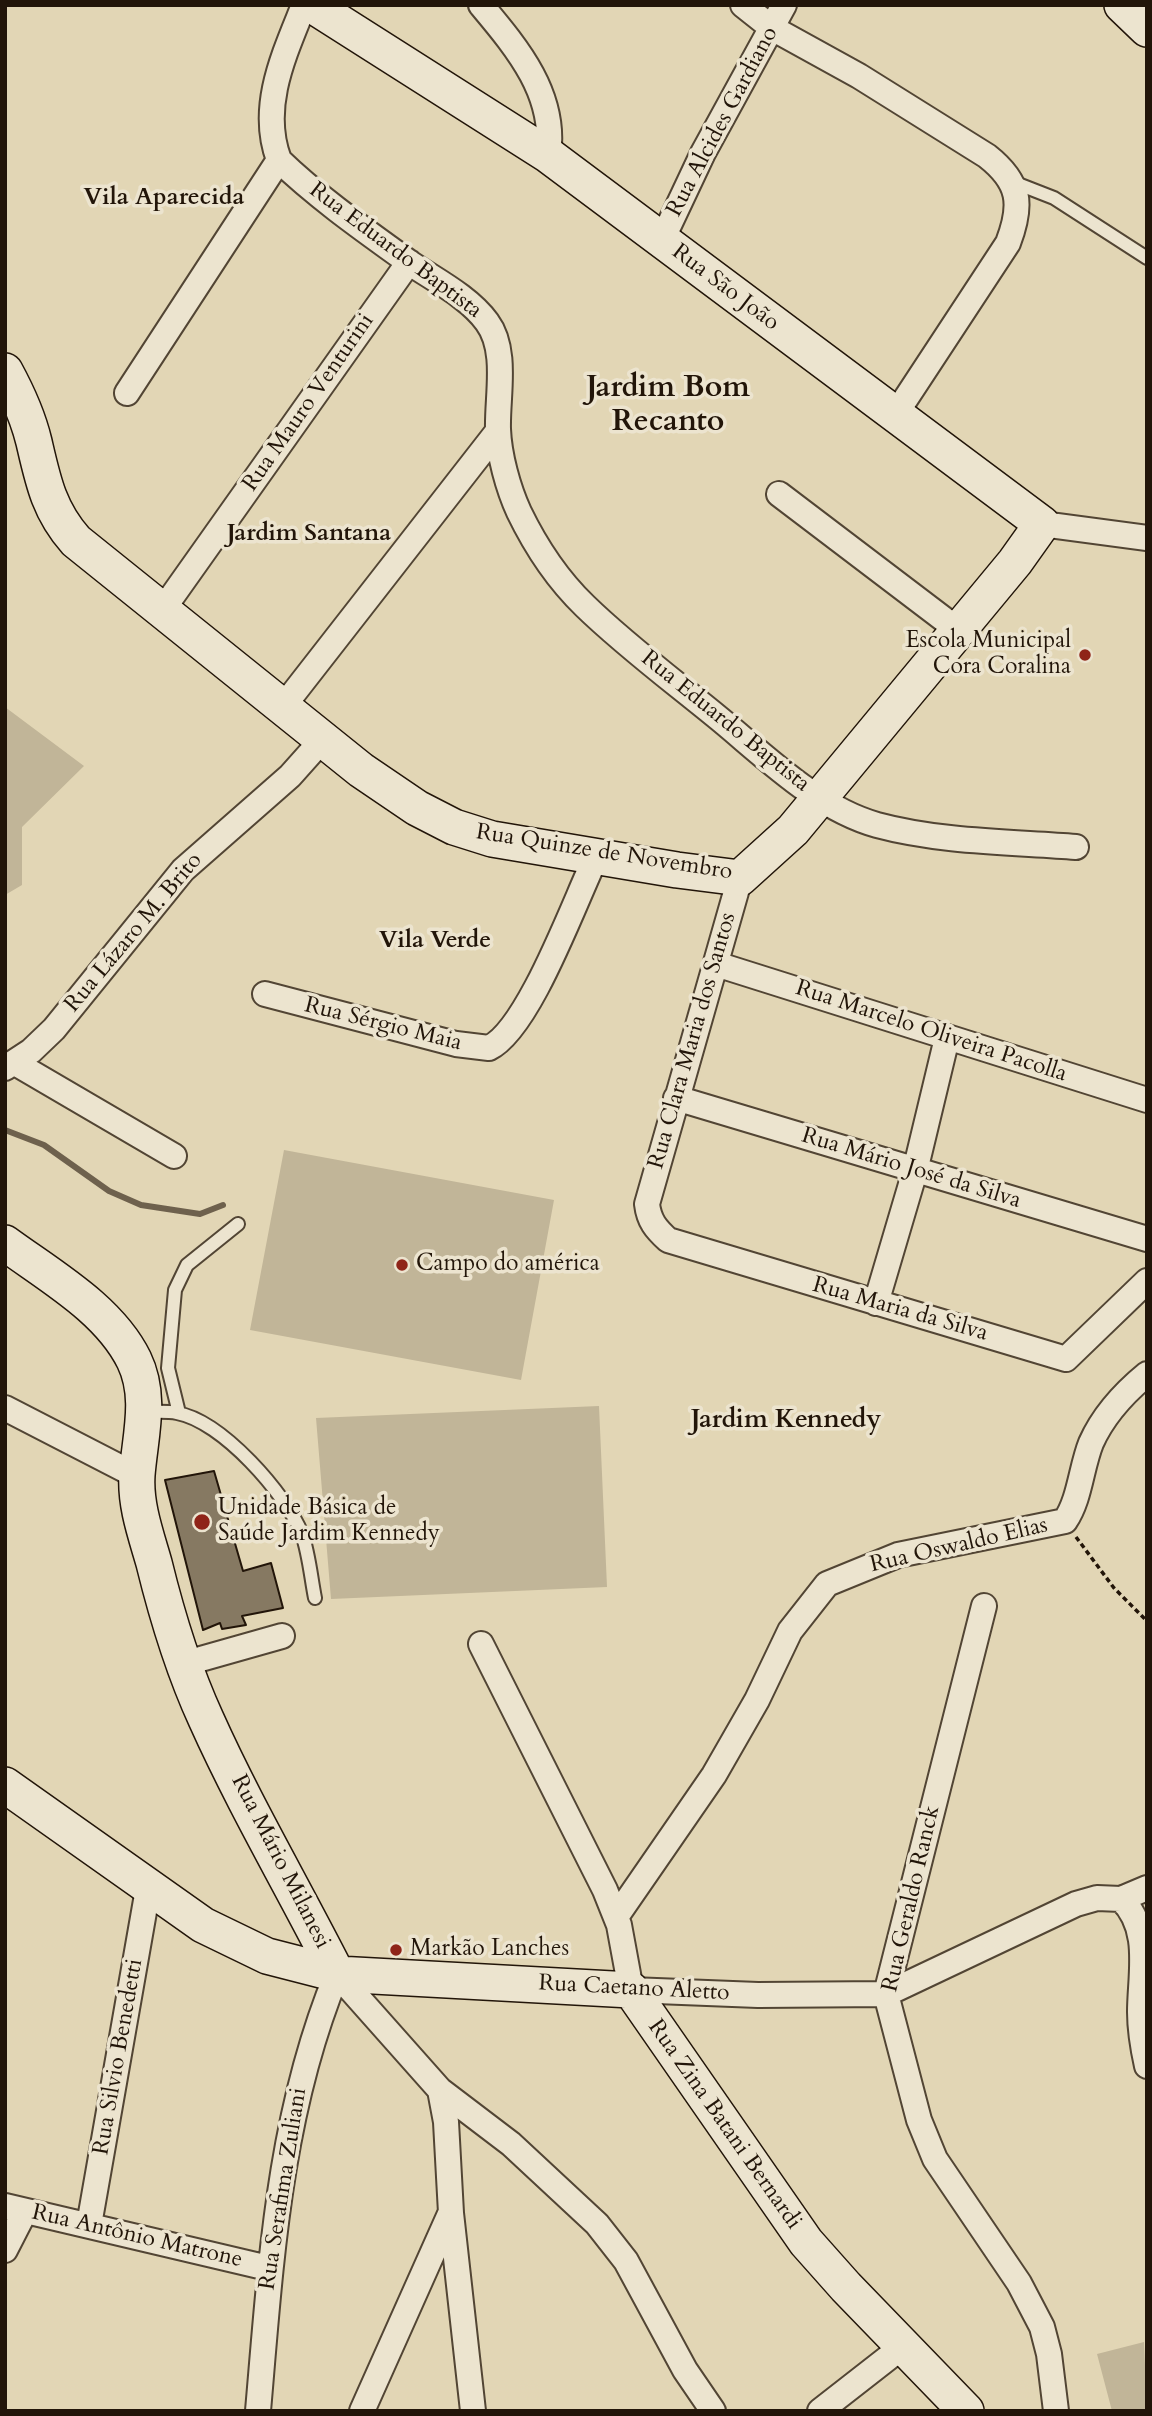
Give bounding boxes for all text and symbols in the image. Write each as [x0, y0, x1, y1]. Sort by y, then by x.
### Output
street label: Rua Alcides Gardiano [661, 22, 785, 222]
street label: Rua Eduardo Baptista [303, 177, 487, 325]
district label: Vila Aparecida [84, 184, 244, 212]
street label: Rua São João [666, 239, 784, 337]
street label: Rua Mauro Venturini [237, 309, 381, 497]
district label: Jardim Bom Recanto [586, 371, 750, 442]
district label: Jardim Santana [227, 520, 391, 548]
place label: Escola Municipal Cora Coralina [905, 628, 1071, 682]
street label: Rua Eduardo Baptista [635, 645, 815, 799]
marker: Escola Municipal Cora Coralina [1077, 647, 1093, 663]
street label: Rua Quinze de Novembro [474, 819, 734, 887]
street label: Rua Lázaro M. Brito [59, 848, 209, 1018]
street label: Rua Clara Maria dos Santos [643, 910, 743, 1172]
district label: Vila Verde [379, 927, 491, 955]
street label: Rua Marcelo Oliveira Pacolla [792, 975, 1070, 1089]
street label: Rua Sérgio Maia [302, 992, 464, 1058]
street label: Rua Mário José da Silva [798, 1122, 1024, 1216]
place label: Campo do américa [416, 1251, 600, 1279]
marker: Campo do américa [394, 1257, 410, 1273]
street label: Rua Maria da Silva [809, 1272, 991, 1348]
district label: Jardim Kennedy [691, 1405, 881, 1437]
place label: Unidade Básica de Saúde Jardim Kennedy [218, 1495, 440, 1549]
marker: Unidade Básica de Saúde Jardim Kennedy [192, 1512, 212, 1532]
street label: Rua Oswaldo Elias [867, 1512, 1051, 1580]
street label: Rua Mário Milanesi [224, 1770, 336, 1954]
street label: Rua Geraldo Ranck [877, 1803, 947, 1995]
place label: Markão Lanches [410, 1936, 569, 1964]
marker: Markão Lanches [388, 1942, 404, 1958]
street label: Rua Silvio Benedetti [88, 1957, 150, 2157]
street label: Rua Caetano Aletto [538, 1970, 730, 2008]
street label: Rua Zina Batani Bernardi [641, 2015, 807, 2235]
street label: Rua Serafima Zuliani [254, 2086, 314, 2292]
street label: Rua Antônio Matrone [29, 2199, 245, 2275]

